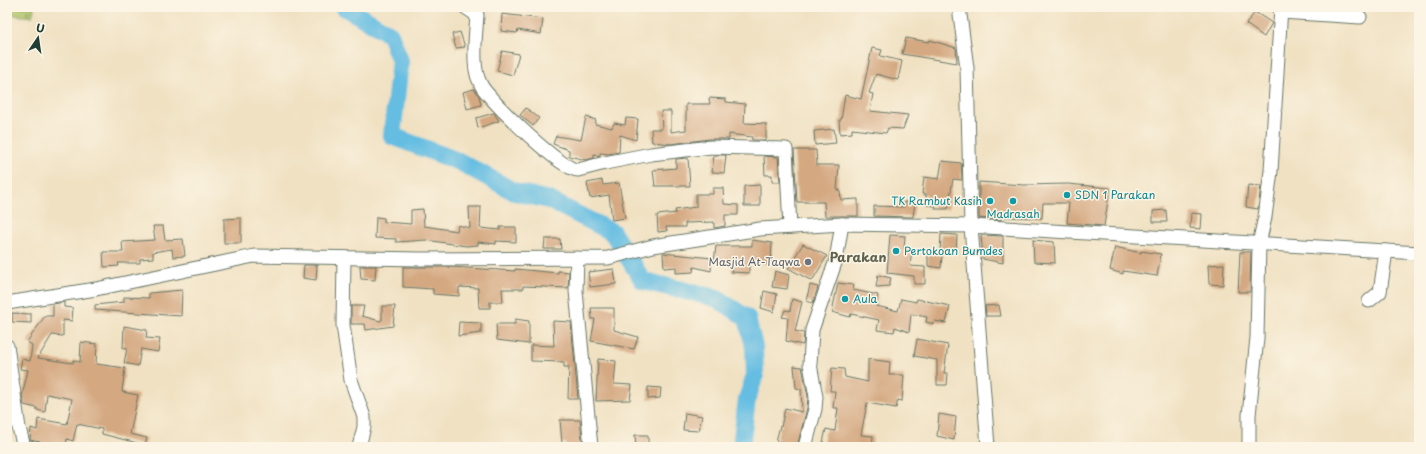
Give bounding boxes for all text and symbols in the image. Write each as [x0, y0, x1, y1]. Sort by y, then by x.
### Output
north arrow [18, 18, 58, 58]
text: U [34, 19, 46, 37]
place label: SDN 1 Parakan [1075, 186, 1155, 203]
marker: SDN 1 Parakan [1062, 190, 1072, 200]
place label: TK Rambut Kasih [891, 192, 982, 209]
marker: TK Rambut Kasih [985, 196, 995, 206]
marker: Madrasah [1008, 196, 1018, 206]
place label: Madrasah [986, 205, 1040, 222]
place label: Pertokoan Bumdes [904, 242, 1003, 259]
marker: Pertokoan Bumdes [891, 246, 901, 256]
district label: Parakan [829, 247, 887, 266]
place label: Masjid At-Taqwa [709, 253, 800, 270]
marker: Masjid At-Taqwa [803, 257, 813, 267]
place label: Aula [853, 290, 877, 307]
marker: Aula [840, 294, 850, 304]

